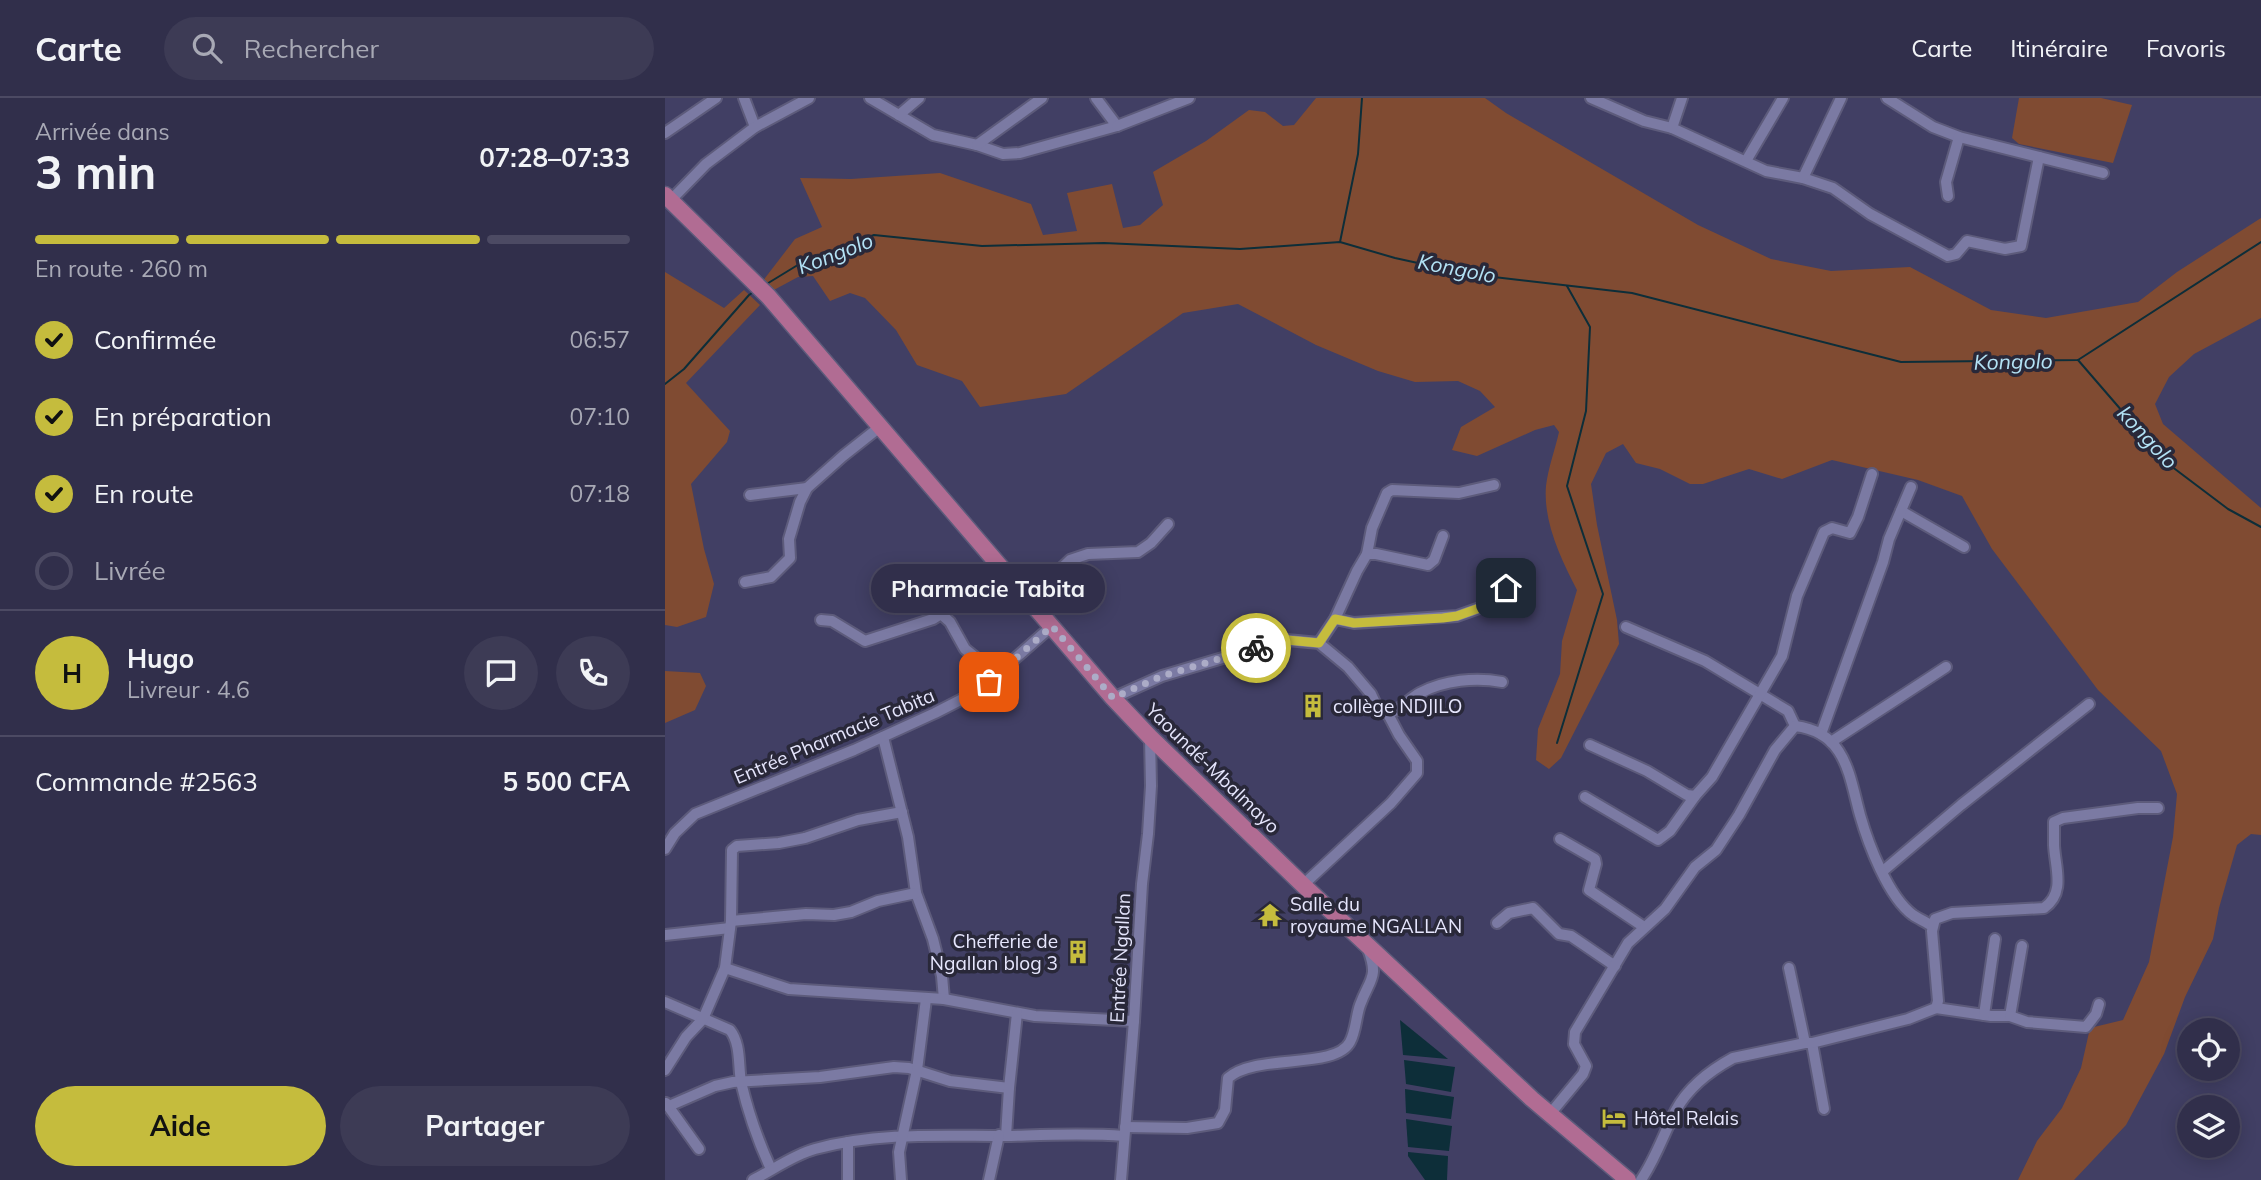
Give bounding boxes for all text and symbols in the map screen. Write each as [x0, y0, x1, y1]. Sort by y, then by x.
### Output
search box [164, 17, 654, 80]
text: Carte [35, 28, 122, 69]
icon: search [188, 29, 226, 67]
text: Rechercher [244, 32, 379, 65]
text: Carte [1911, 33, 1972, 63]
text: Itinéraire [2010, 33, 2108, 63]
text: Favoris [2146, 33, 2226, 63]
text: Arrivée dans [35, 117, 170, 146]
text: 07:28–07:33 [479, 141, 630, 174]
text: 3 min [35, 143, 156, 201]
water label: Kongolo [793, 227, 877, 279]
water label: Kongolo [1416, 248, 1498, 288]
text: En route · 260 m [35, 254, 208, 283]
icon: check [35, 321, 73, 359]
text: Confirmée [94, 323, 216, 356]
text: 06:57 [570, 325, 630, 354]
water label: Kongolo [1973, 347, 2053, 375]
icon: check [35, 398, 73, 436]
text: En préparation [94, 400, 272, 433]
water label: kongolo [2112, 400, 2184, 474]
text: 07:10 [570, 402, 630, 431]
icon: check [35, 475, 73, 513]
text: En route [94, 477, 194, 510]
text: 07:18 [570, 479, 630, 508]
text: Livrée [94, 554, 166, 587]
pin [1476, 558, 1536, 618]
callout: Pharmacie Tabita [872, 563, 1106, 612]
icon: home [1487, 569, 1525, 607]
text: Pharmacie Tabita [891, 574, 1085, 603]
courier [1221, 613, 1291, 683]
icon: bike [1237, 629, 1275, 667]
button: chat [464, 636, 538, 710]
button: phone [556, 636, 630, 710]
text: Hugo [127, 642, 194, 675]
pin [959, 652, 1019, 712]
text: H [62, 657, 82, 690]
icon: bag [970, 663, 1008, 701]
text: Livreur · 4.6 [127, 675, 250, 704]
street label: Entrée Pharmacie Tabita [730, 683, 938, 789]
building icon: collège NDJILO [1299, 692, 1327, 720]
place label: collège NDJILO [1333, 694, 1463, 718]
street label: Yaoundé-Mbalmayo [1140, 697, 1285, 838]
text: Commande #2563 [35, 765, 258, 798]
text: 5 500 CFA [503, 765, 630, 798]
street label: Entrée Ngallan [1105, 892, 1135, 1024]
place label: Salle du royaume NGALLAN [1290, 892, 1462, 938]
temple icon: Salle du royaume NGALLAN [1256, 901, 1284, 929]
place label: Chefferie de Ngallan blog 3 [930, 929, 1058, 975]
building icon: Chefferie de Ngallan blog 3 [1064, 938, 1092, 966]
map controls [2177, 1018, 2240, 1158]
button: locate [2177, 1018, 2240, 1081]
button: Aide [35, 1086, 326, 1166]
button: Partager [340, 1086, 630, 1166]
button: layers [2177, 1095, 2240, 1158]
hotel icon: Hôtel Relais [1600, 1104, 1628, 1132]
place label: Hôtel Relais [1634, 1106, 1739, 1130]

